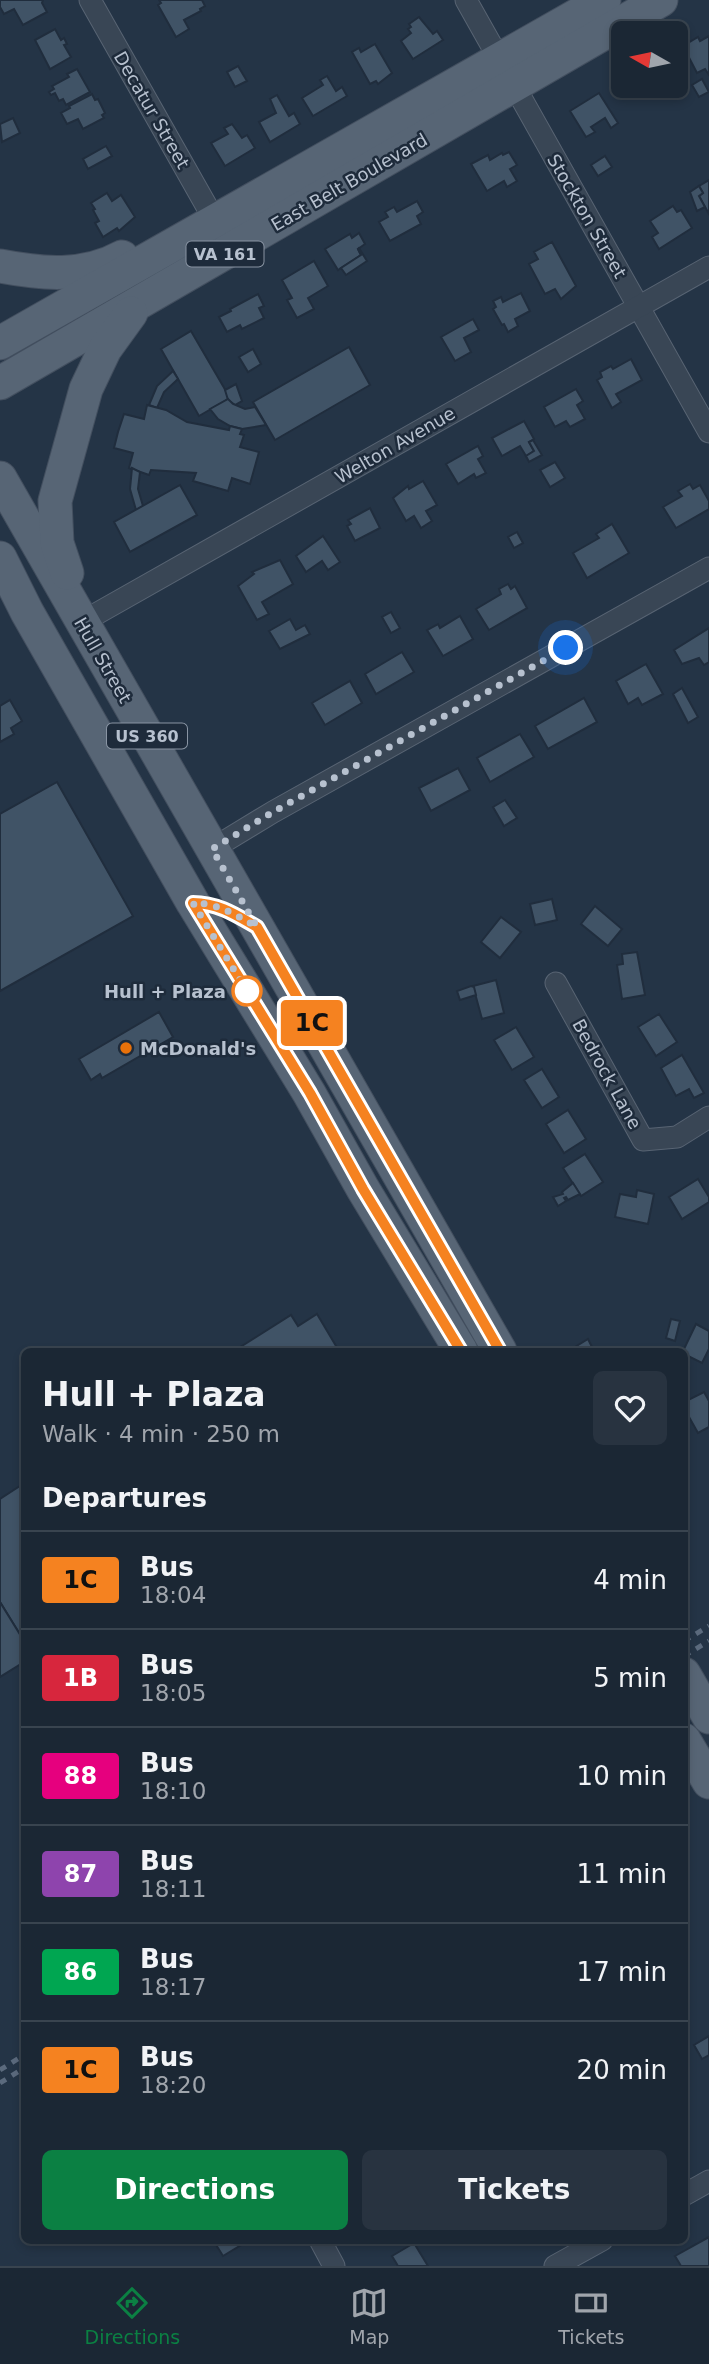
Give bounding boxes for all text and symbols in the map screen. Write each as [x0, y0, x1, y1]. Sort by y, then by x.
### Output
north arrow [611, 21, 688, 98]
map controls [611, 21, 688, 98]
street label: Decatur Street [110, 48, 194, 172]
street label: East Belt Boulevard [267, 129, 431, 235]
street label: Stockton Street [543, 150, 631, 282]
road number: VA 161 [187, 242, 264, 266]
street label: Welton Avenue [331, 402, 459, 488]
street label: Hull Street [70, 613, 136, 707]
your location [548, 630, 583, 665]
road number: US 360 [107, 723, 187, 748]
marker: Hull + Plaza [232, 976, 262, 1006]
place label: Hull + Plaza [104, 981, 226, 1002]
line badge: 1C [280, 1000, 344, 1046]
text: 1C [295, 1009, 329, 1037]
street label: Bedrock Lane [568, 1015, 646, 1133]
place label: McDonald's [140, 1038, 256, 1059]
marker: McDonald's [118, 1040, 134, 1056]
button: heart [593, 1371, 667, 1445]
text: Hull + Plaza [42, 1375, 266, 1414]
text: Walk · 4 min · 250 m [42, 1421, 280, 1447]
text: Departures [42, 1483, 207, 1513]
text: Bus [140, 1552, 194, 1582]
text: 4 min [593, 1565, 667, 1595]
text: 1C [63, 1566, 98, 1594]
text: 18:04 [140, 1582, 206, 1608]
text: Bus [140, 1650, 194, 1680]
text: 5 min [593, 1663, 667, 1693]
text: 1B [63, 1664, 98, 1692]
text: 18:05 [140, 1680, 206, 1706]
text: Bus [140, 1748, 194, 1778]
text: 10 min [577, 1761, 667, 1791]
text: 88 [64, 1762, 97, 1790]
text: 18:10 [140, 1778, 206, 1804]
text: Bus [140, 1846, 194, 1876]
text: 11 min [577, 1859, 667, 1889]
text: 87 [64, 1860, 97, 1888]
text: 18:11 [140, 1876, 206, 1902]
text: Bus [140, 1944, 194, 1974]
text: 17 min [577, 1957, 667, 1987]
text: 86 [64, 1958, 97, 1986]
text: 18:17 [140, 1974, 206, 2000]
text: Bus [140, 2042, 194, 2072]
text: 20 min [577, 2055, 667, 2085]
text: 1C [63, 2056, 98, 2084]
text: 18:20 [140, 2072, 206, 2098]
button: Directions [42, 2150, 348, 2230]
button: Tickets [362, 2150, 667, 2230]
tab: Directions [85, 2284, 180, 2348]
tab: Map [349, 2284, 389, 2348]
tab: Tickets [558, 2284, 624, 2348]

